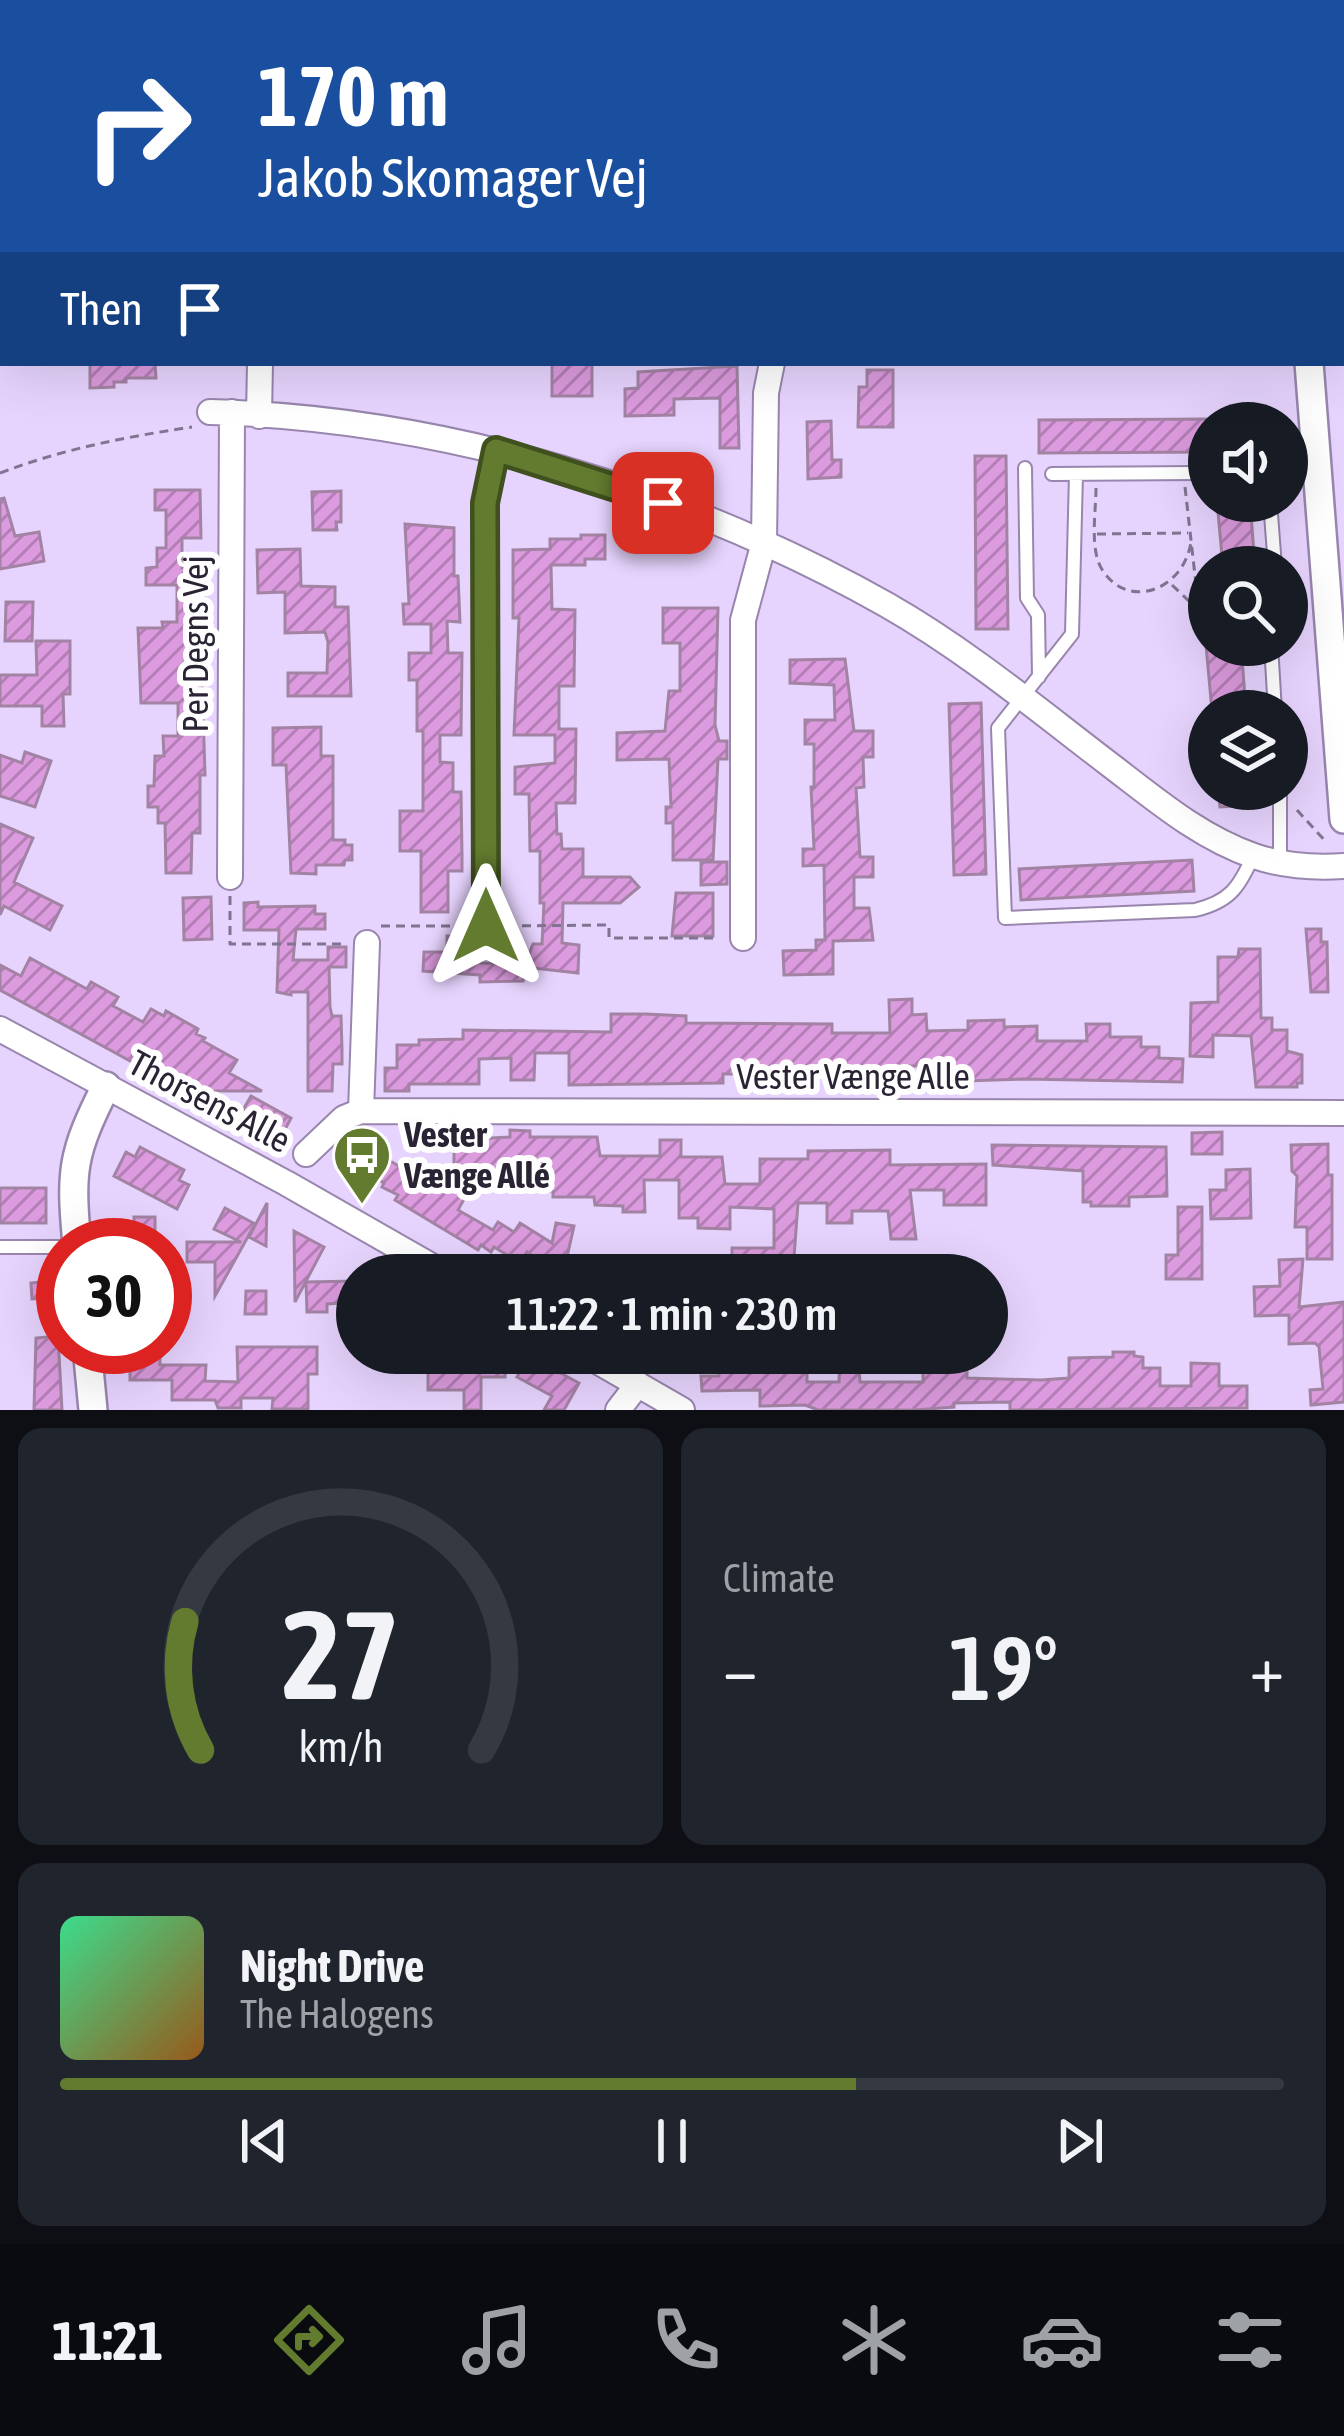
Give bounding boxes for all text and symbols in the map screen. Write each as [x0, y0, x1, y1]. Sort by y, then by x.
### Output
icon: right [60, 48, 216, 204]
text: 170 m [258, 48, 448, 144]
text: Jakob Skomager Vej [258, 147, 648, 208]
icon: arrive [167, 276, 233, 342]
text: Then [60, 283, 143, 335]
map controls [1188, 402, 1308, 810]
button: sound [1188, 402, 1308, 522]
pin [612, 452, 714, 554]
icon: arrive [630, 470, 696, 536]
button: search [1188, 546, 1308, 666]
street label: Per Degns Vej [174, 555, 216, 733]
button: layers [1188, 690, 1308, 810]
position arrow [423, 863, 549, 989]
street label: Thorsens Alle [122, 1041, 298, 1161]
street label: Vester Vænge Alle [736, 1055, 970, 1097]
place label: Vester Vænge Allé [403, 1113, 550, 1196]
bus stop icon: Vester Vænge Allé [331, 1124, 393, 1206]
speed limit sign: 30 [36, 1218, 192, 1374]
text: 11:22 · 1 min · 230 m [507, 1288, 837, 1340]
text: Climate [723, 1556, 835, 1600]
text: 27 [282, 1582, 399, 1725]
text: 19° [949, 1616, 1058, 1719]
text: − [723, 1630, 757, 1706]
text: + [1250, 1630, 1284, 1706]
text: km/h [298, 1721, 383, 1770]
text: Night Drive [240, 1940, 425, 1992]
text: The Halogens [240, 1992, 434, 2036]
icon: previous [231, 2108, 297, 2174]
icon: pause [639, 2108, 705, 2174]
icon: next [1047, 2108, 1113, 2174]
icon: directions [267, 2298, 351, 2382]
icon: music [455, 2298, 539, 2382]
icon: phone [644, 2298, 728, 2382]
icon: climate [832, 2298, 916, 2382]
icon: car [1020, 2298, 1104, 2382]
icon: filters [1208, 2298, 1292, 2382]
text: 11:21 [52, 2310, 163, 2371]

